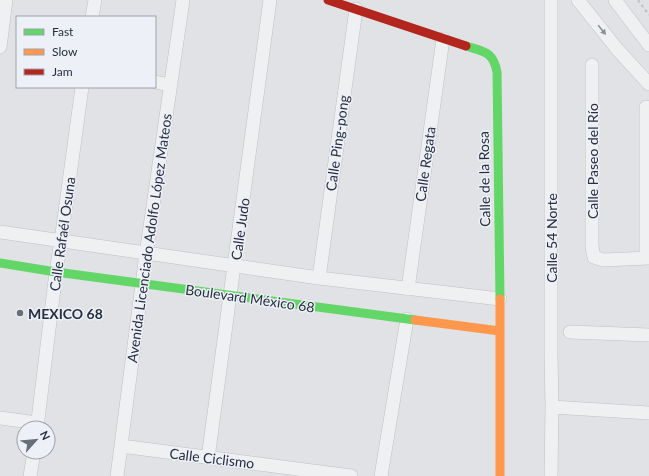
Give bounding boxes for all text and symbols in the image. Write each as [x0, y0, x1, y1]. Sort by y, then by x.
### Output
legend [16, 16, 156, 88]
text: Fast [52, 24, 74, 39]
one-way arrow [598, 25, 607, 36]
text: Slow [52, 44, 78, 59]
text: Jam [52, 64, 73, 79]
street label: Calle Ping-pong [322, 94, 352, 192]
street label: Calle Paseo del Río [584, 103, 601, 219]
street label: Avenida Licenciado Adolfo López Mateos [123, 112, 175, 364]
street label: Calle Regata [411, 125, 439, 203]
street label: Calle de la Rosa [475, 131, 493, 227]
street label: Calle Rafaél Osuna [46, 176, 78, 292]
street label: Calle 54 Norte [543, 193, 560, 283]
street label: Calle Judo [227, 197, 253, 261]
street label: Boulevard México 68 [184, 281, 316, 315]
place label: MEXICO 68 [28, 305, 103, 322]
marker: MEXICO 68 [15, 308, 25, 318]
north arrow [16, 420, 56, 460]
text: N [38, 429, 53, 442]
street label: Calle Ciclismo [169, 444, 256, 472]

